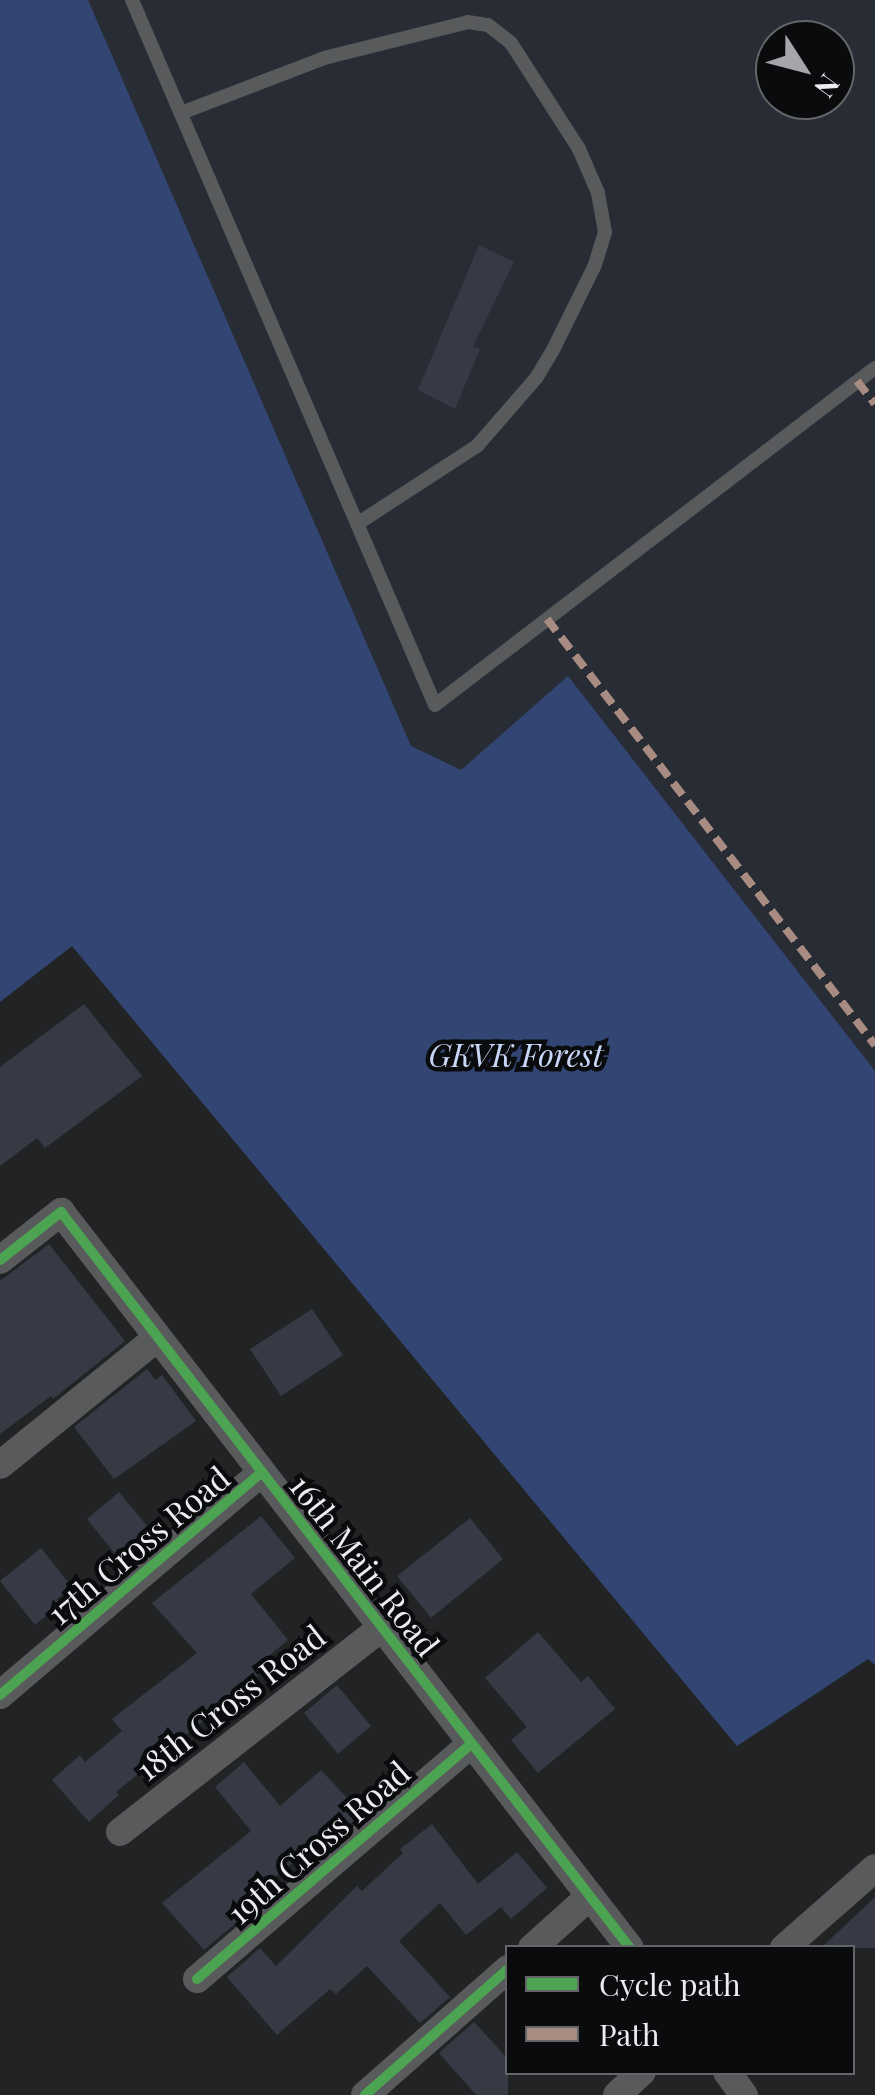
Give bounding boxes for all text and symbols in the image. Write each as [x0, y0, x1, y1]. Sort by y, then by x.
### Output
north arrow [755, 20, 855, 120]
text: N [807, 68, 849, 106]
park label: GKVK Forest [429, 1035, 603, 1073]
street label: 17th Cross Road [39, 1458, 237, 1632]
street label: 16th Main Road [282, 1467, 448, 1663]
street label: 18th Cross Road [128, 1616, 332, 1788]
street label: 19th Cross Road [219, 1752, 417, 1932]
legend [505, 1945, 855, 2075]
text: Cycle path [599, 1964, 741, 2004]
text: Path [599, 2014, 660, 2054]

